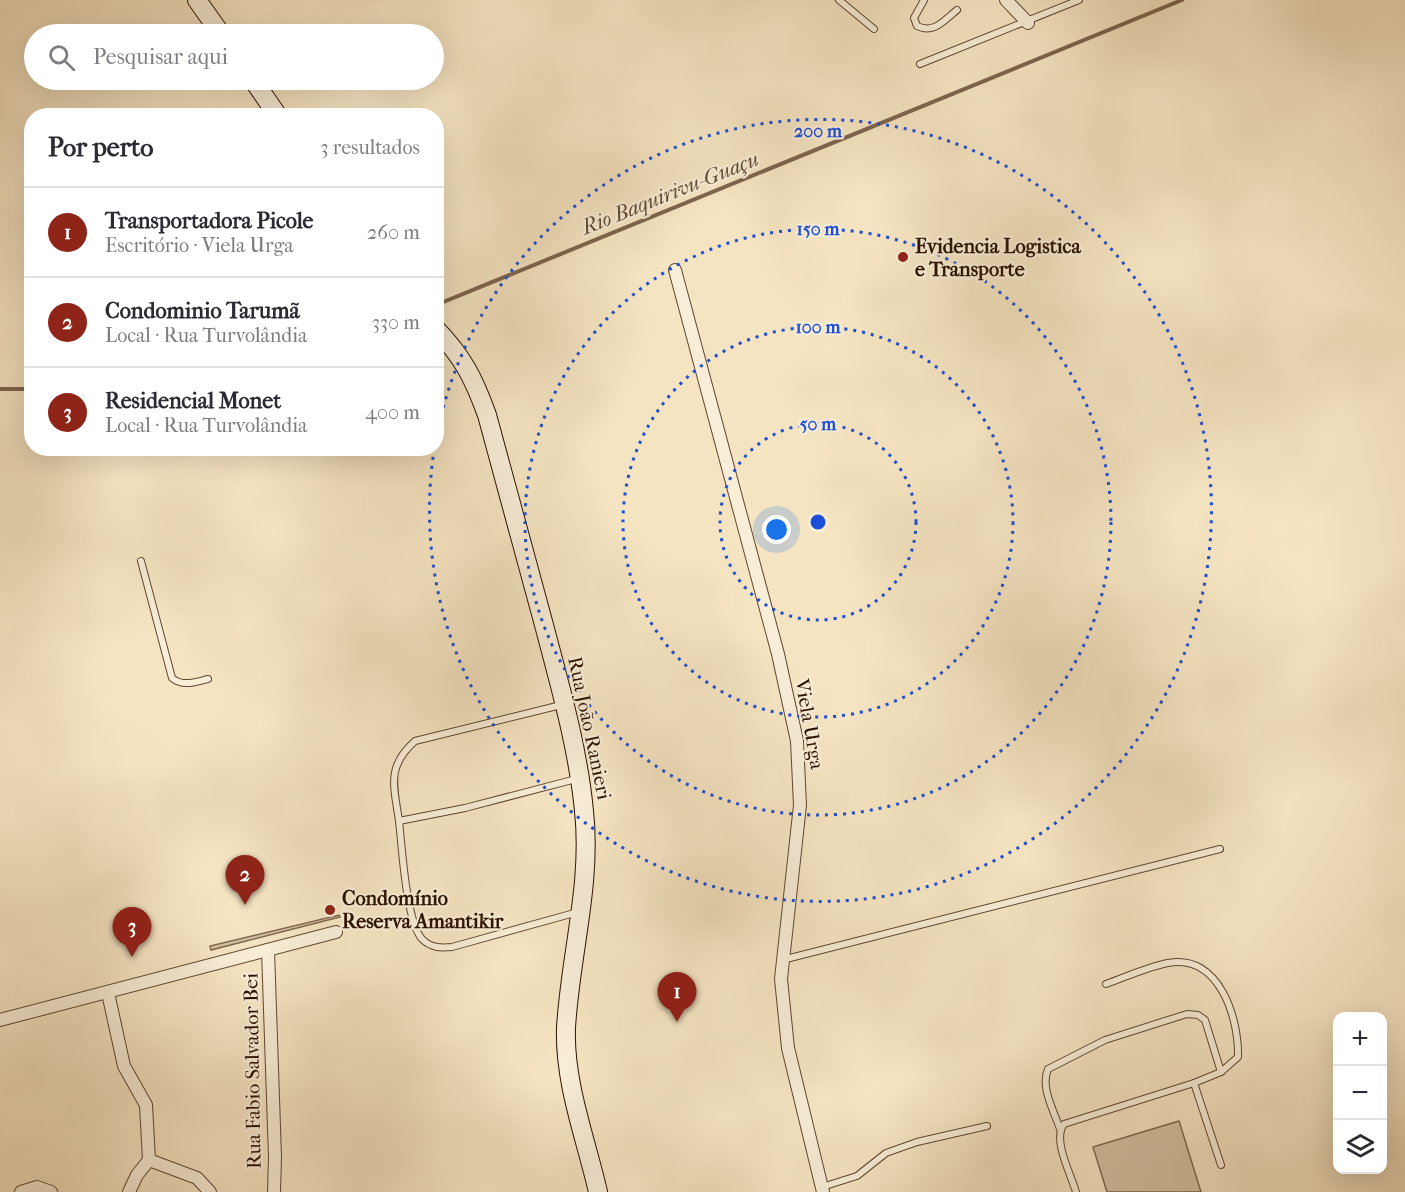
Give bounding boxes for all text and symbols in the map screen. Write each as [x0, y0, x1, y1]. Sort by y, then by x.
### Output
search box [24, 24, 444, 90]
icon: search [45, 41, 78, 74]
text: Pesquisar aqui [93, 44, 228, 70]
text: 200 m [794, 121, 843, 142]
text: Por perto [48, 132, 153, 163]
text: 3 resultados [320, 136, 420, 159]
water label: Rio Baquirivu-Guaçu [576, 147, 762, 240]
text: Transportadora Picole [105, 208, 314, 234]
text: 150 m [797, 219, 840, 240]
text: 1 [64, 221, 71, 244]
text: 260 m [367, 221, 420, 244]
text: Escritório · Viela Urga [105, 234, 293, 257]
place label: Evidencia Logistica e Transporte [915, 235, 1081, 281]
marker: Evidencia Logistica e Transporte [896, 250, 910, 264]
text: Condominio Tarumã [105, 298, 300, 324]
text: 2 [62, 311, 73, 334]
text: 330 m [372, 311, 420, 334]
text: 100 m [795, 317, 842, 338]
text: Local · Rua Turvolândia [105, 324, 307, 347]
text: Residencial Monet [105, 388, 281, 414]
text: 3 [63, 401, 72, 424]
text: 400 m [365, 401, 420, 424]
text: Local · Rua Turvolândia [105, 414, 307, 437]
text: 50 m [800, 414, 837, 435]
centre of rings [808, 512, 828, 532]
your location [762, 515, 791, 544]
street label: Rua João Ranieri [563, 654, 616, 802]
street label: Viela Urga [790, 676, 829, 772]
pin: 2 [226, 856, 264, 905]
place label: Condomínio Reserva Amantikir [342, 887, 504, 933]
marker: Condomínio Reserva Amantikir [323, 903, 337, 917]
pin: 3 [112, 908, 152, 957]
pin: 1 [658, 972, 696, 1022]
street label: Rua Fabio Salvador Bei [239, 973, 266, 1169]
map controls [1333, 1012, 1387, 1174]
button: + [1333, 1012, 1387, 1066]
button: − [1333, 1066, 1387, 1120]
button: layers [1333, 1120, 1387, 1174]

